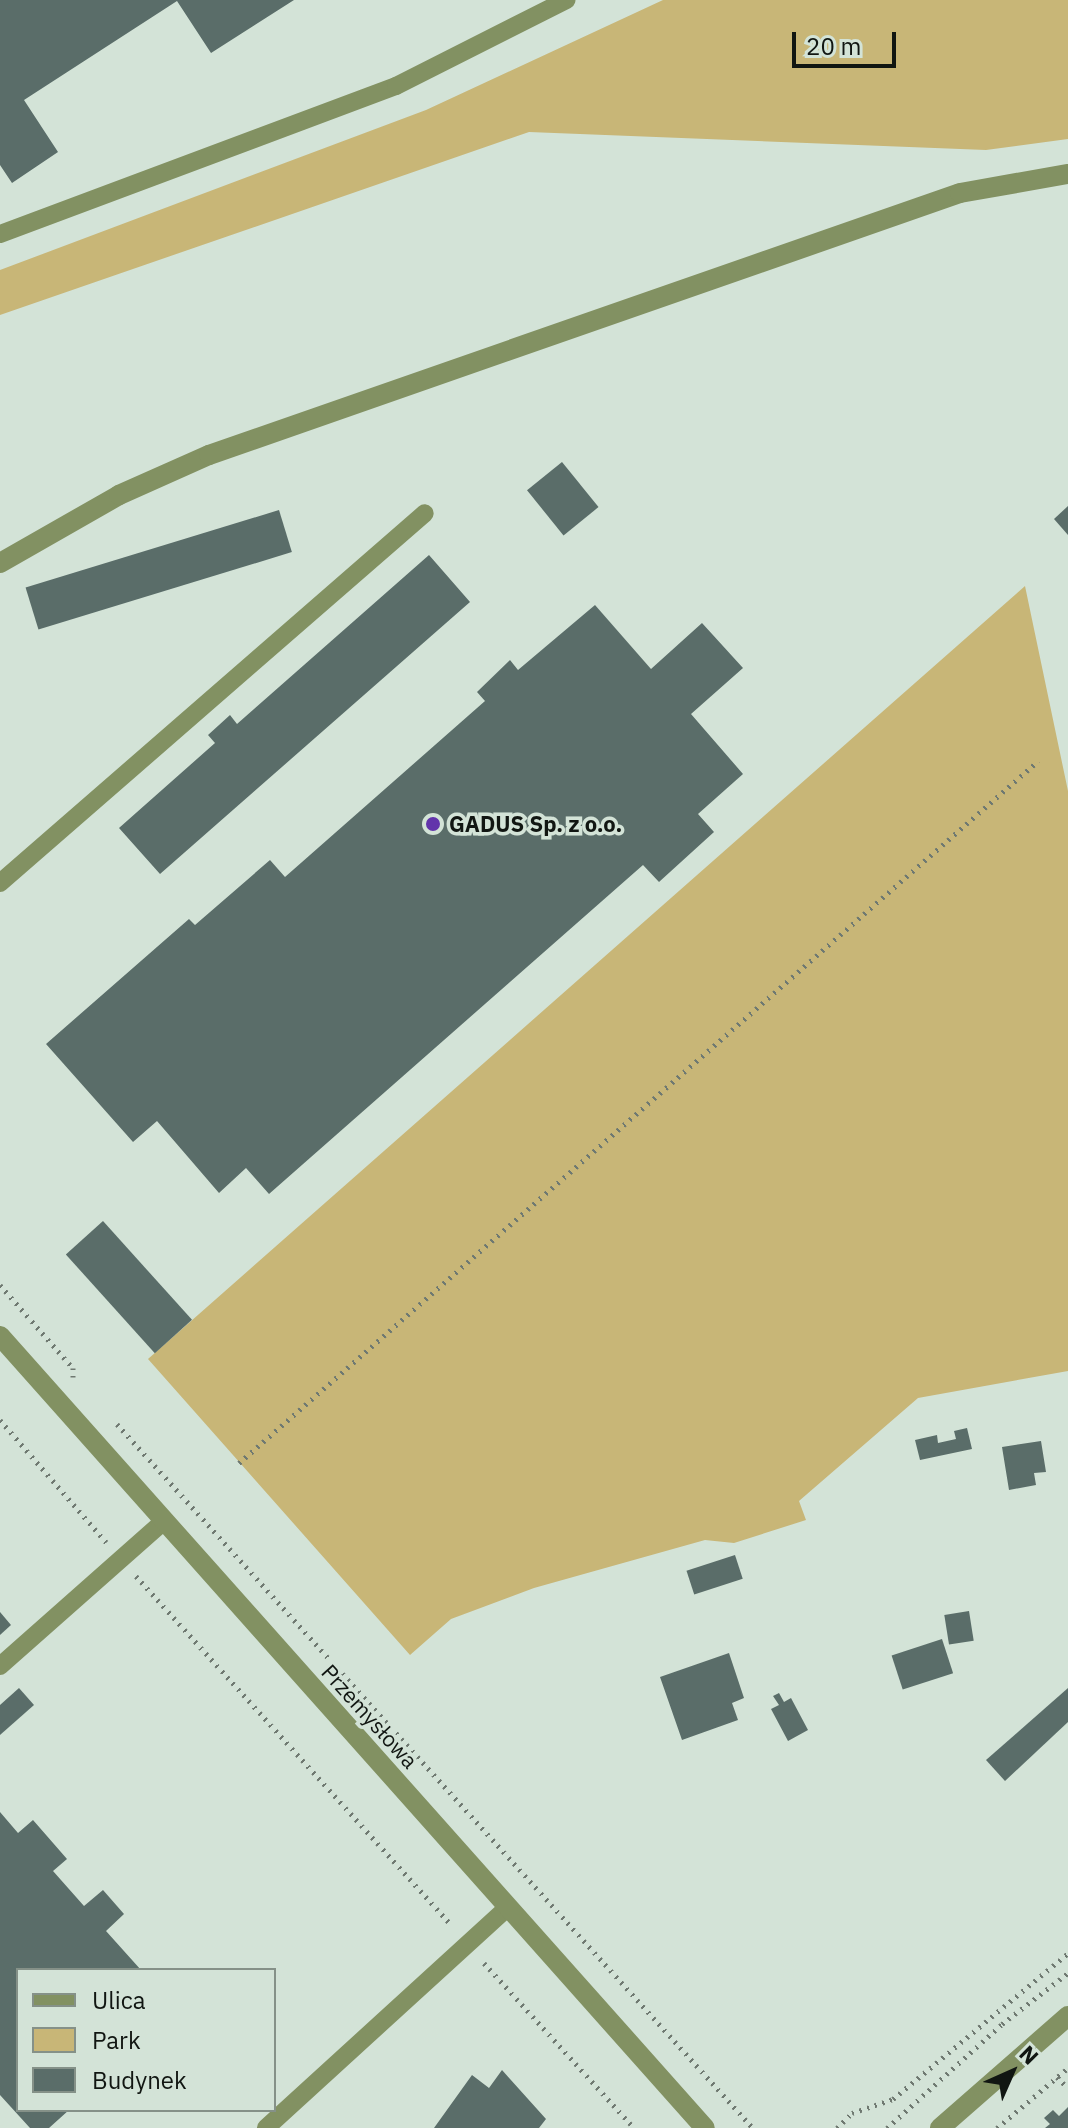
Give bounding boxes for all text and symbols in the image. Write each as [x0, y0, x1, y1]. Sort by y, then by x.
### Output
scale bar [796, 16, 900, 66]
text: 20 m [806, 30, 861, 62]
place label: GADUS Sp. z o.o. [449, 811, 622, 837]
marker: GADUS Sp. z o.o. [424, 815, 442, 833]
street label: Przemysłowa [316, 1659, 424, 1773]
legend [16, 1968, 276, 2112]
text: Ulica [92, 1984, 146, 2016]
text: Park [92, 2024, 141, 2056]
north arrow [972, 2032, 1052, 2112]
text: N [1013, 2039, 1045, 2071]
text: Budynek [92, 2064, 187, 2096]

